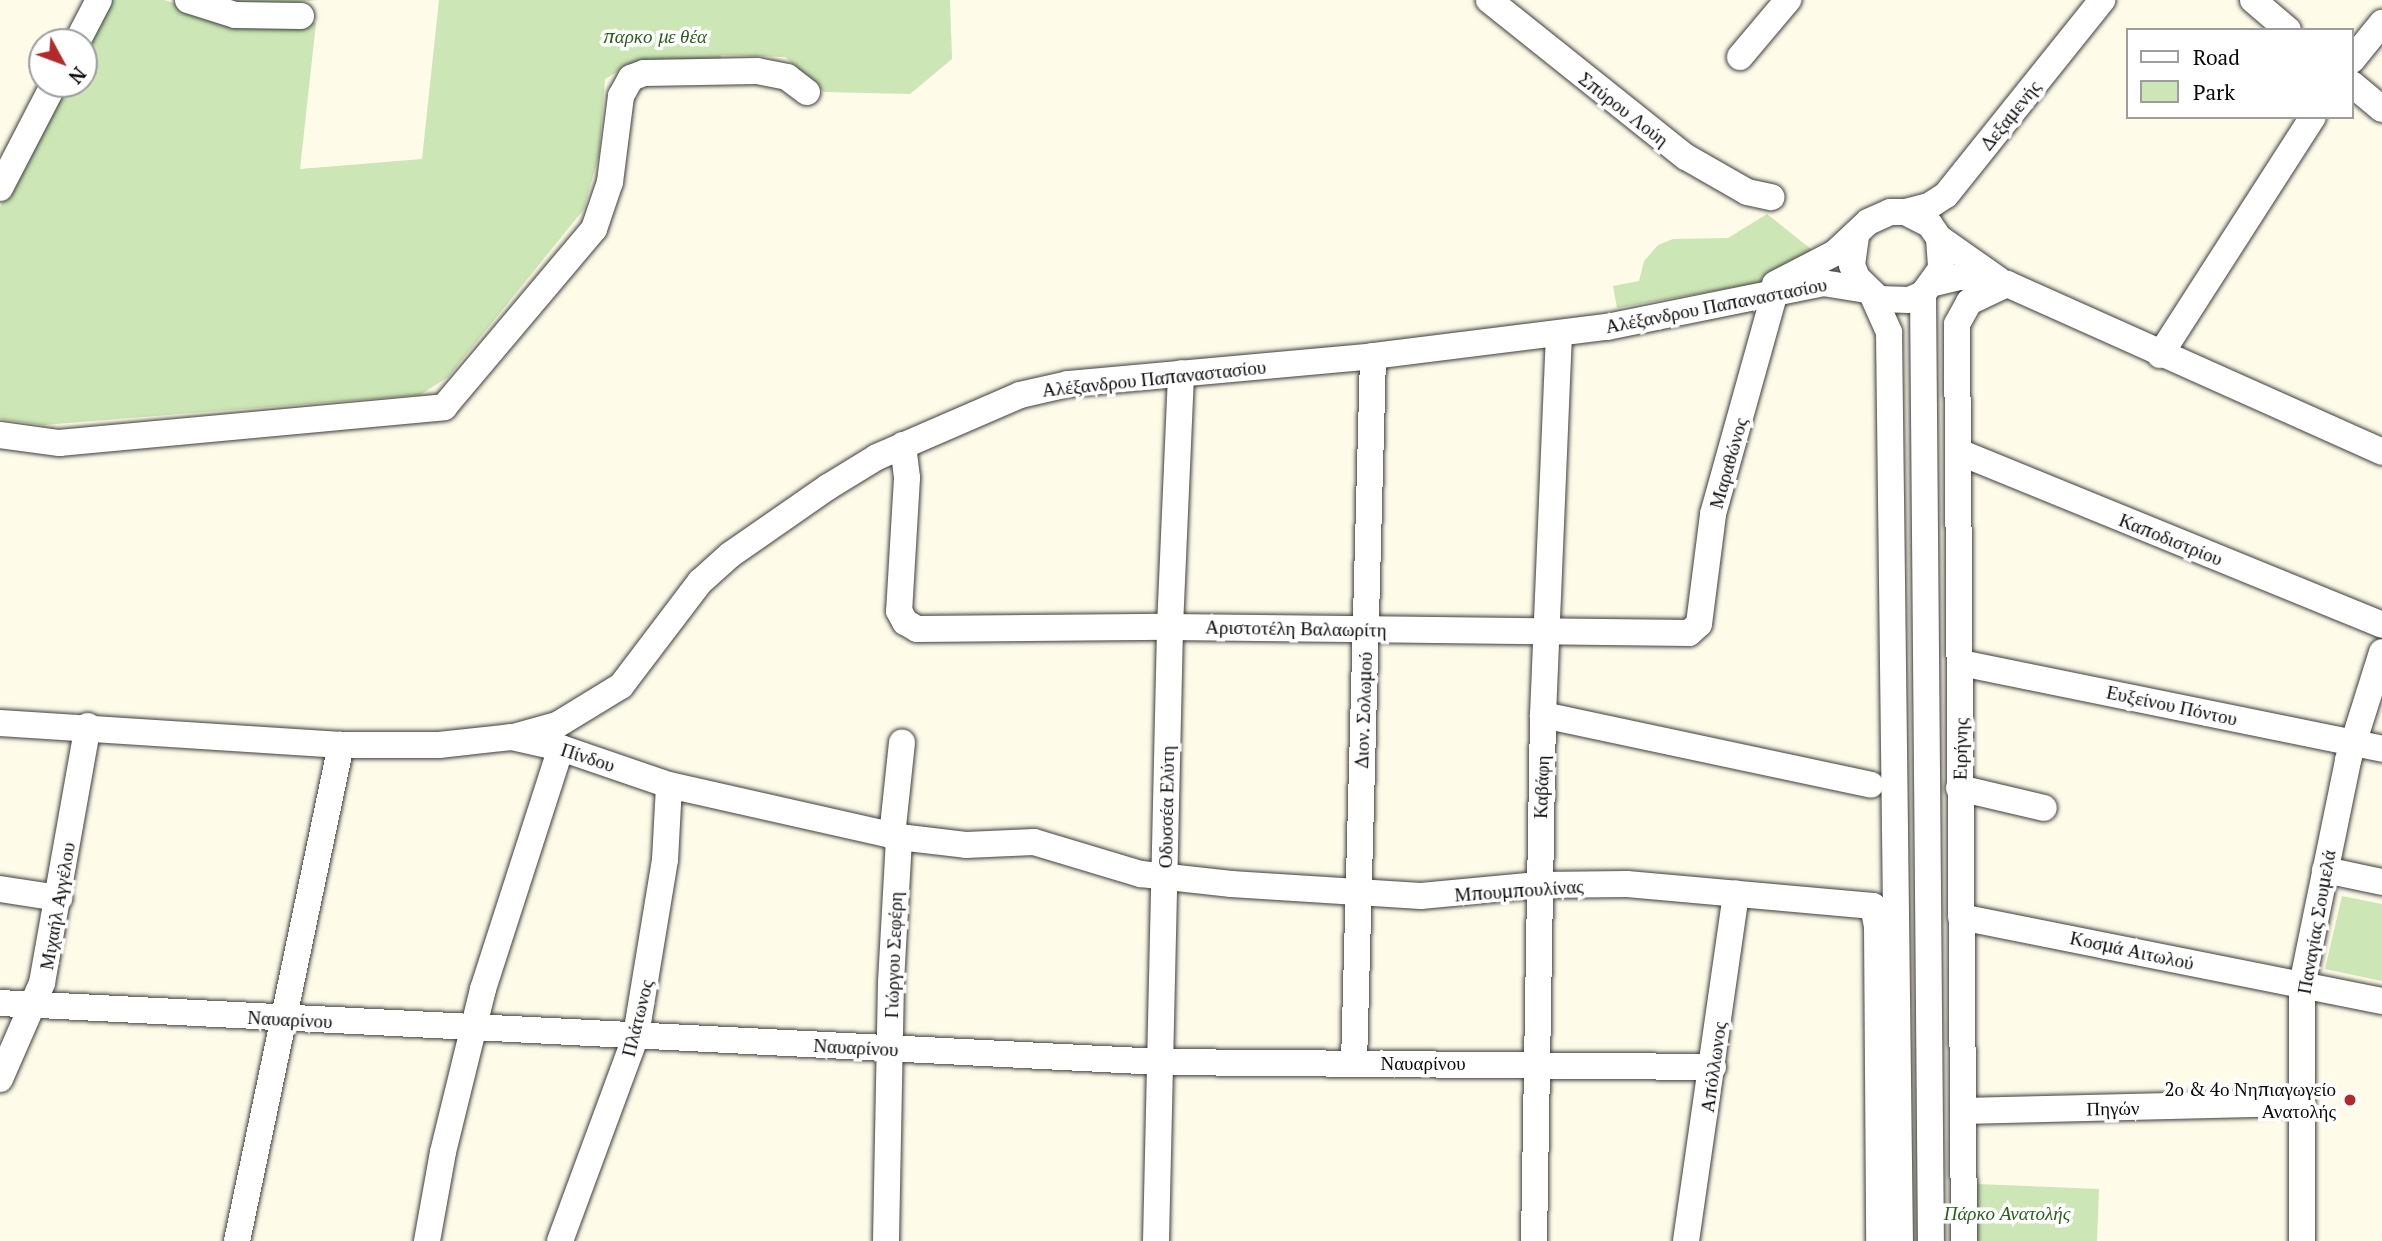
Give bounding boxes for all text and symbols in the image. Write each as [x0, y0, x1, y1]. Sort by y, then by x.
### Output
park label: παρκο με θέα [603, 25, 707, 47]
north arrow [28, 28, 98, 98]
legend [2126, 28, 2354, 119]
text: Road [2193, 43, 2240, 71]
text: N [64, 62, 92, 89]
street label: Σπύρου Λούη [1575, 67, 1673, 151]
street label: Δεξαμενής [1975, 76, 2045, 154]
text: Park [2193, 78, 2235, 106]
street label: Αλέξανδρου Παπαναστασίου [1603, 272, 1829, 338]
street label: Αλέξανδρου Παπαναστασίου [1041, 355, 1267, 401]
street label: Μαραθώνος [1704, 415, 1752, 511]
street label: Καποδιστρίου [2116, 508, 2226, 570]
street label: Αριστοτέλη Βαλαωρίτη [1205, 615, 1387, 641]
street label: Διον. Σολωμού [1350, 651, 1376, 769]
street label: Ευξείνου Πόντου [2105, 680, 2239, 730]
street label: Ειρήνης [1948, 718, 1972, 780]
street label: Πίνδου [558, 738, 618, 776]
street label: Οδυσσέα Ελύτη [1154, 746, 1178, 868]
street label: Καβάφη [1528, 755, 1554, 819]
street label: Μιχαήλ Αγγέλου [35, 840, 79, 972]
street label: Παναγίας Σουμελά [2292, 848, 2340, 996]
street label: Μπουμπουλίνας [1454, 874, 1584, 906]
street label: Γιώργου Σεφέρη [879, 891, 907, 1019]
street label: Κοσμά Αιτωλού [2068, 926, 2196, 974]
street label: Πλάτωνος [616, 977, 658, 1059]
street label: Ναυαρίνου [247, 1005, 333, 1033]
street label: Απόλλωνος [1695, 1020, 1731, 1114]
street label: Ναυαρίνου [813, 1033, 899, 1061]
street label: Ναυαρίνου [1380, 1052, 1466, 1074]
place label: 2ο & 4ο Νηπιαγωγείο Ανατολής [2164, 1078, 2336, 1122]
marker: 2ο & 4ο Νηπιαγωγείο Ανατολής [2342, 1092, 2358, 1108]
street label: Πηγών [2086, 1096, 2140, 1120]
park label: Πάρκο Ανατολής [1944, 1202, 2070, 1224]

